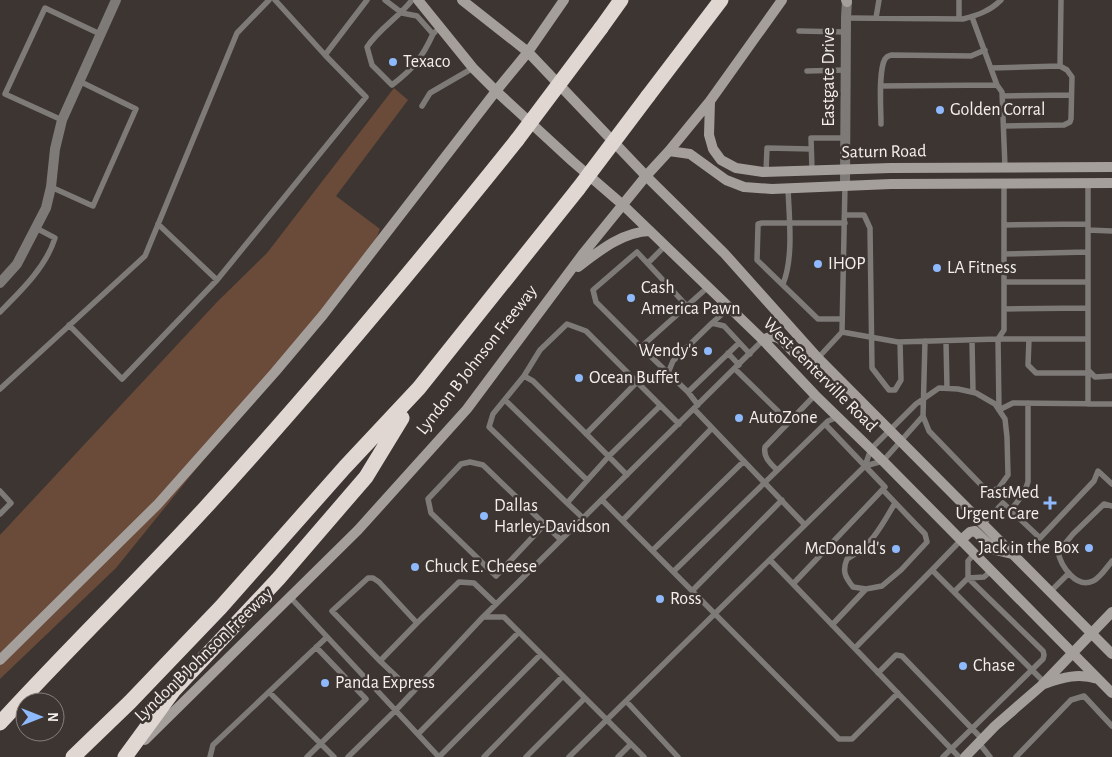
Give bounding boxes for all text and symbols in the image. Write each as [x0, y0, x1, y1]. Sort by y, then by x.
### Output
street label: Eastgate Drive [820, 27, 838, 127]
place label: Texaco [403, 53, 451, 71]
marker: Texaco [387, 56, 399, 68]
place label: Golden Corral [950, 101, 1045, 119]
marker: Golden Corral [934, 104, 946, 116]
street label: Saturn Road [841, 142, 927, 162]
place label: IHOP [828, 255, 866, 273]
marker: IHOP [812, 258, 824, 270]
place label: LA Fitness [947, 259, 1017, 277]
marker: LA Fitness [931, 262, 943, 274]
place label: Cash America Pawn [641, 279, 741, 318]
street label: Lyndon B Johnson Freeway [413, 282, 541, 438]
marker: Cash America Pawn [625, 292, 637, 304]
street label: West Centerville Road [759, 314, 881, 436]
place label: Wendy's [638, 342, 698, 360]
marker: Wendy's [702, 345, 714, 357]
place label: Ocean Buffet [589, 369, 680, 387]
marker: Ocean Buffet [573, 372, 585, 384]
place label: AutoZone [749, 409, 818, 427]
marker: AutoZone [733, 412, 745, 424]
place label: FastMed Urgent Care [956, 484, 1039, 523]
marker: FastMed Urgent Care [1043, 496, 1057, 510]
place label: Dallas Harley-Davidson [494, 497, 610, 536]
marker: Dallas Harley-Davidson [478, 510, 490, 522]
place label: Jack in the Box [979, 539, 1079, 557]
place label: McDonald's [804, 540, 886, 558]
marker: Jack in the Box [1083, 542, 1095, 554]
marker: McDonald's [890, 543, 902, 555]
place label: Chuck E. Cheese [425, 558, 537, 576]
marker: Chuck E. Cheese [409, 561, 421, 573]
street label: Lyndon B Johnson Freeway [132, 584, 277, 725]
place label: Ross [670, 590, 702, 608]
marker: Ross [654, 593, 666, 605]
place label: Chase [973, 657, 1015, 675]
marker: Chase [957, 660, 969, 672]
place label: Panda Express [335, 674, 435, 692]
marker: Panda Express [319, 677, 331, 689]
north arrow [15, 692, 65, 742]
text: N [45, 712, 59, 722]

